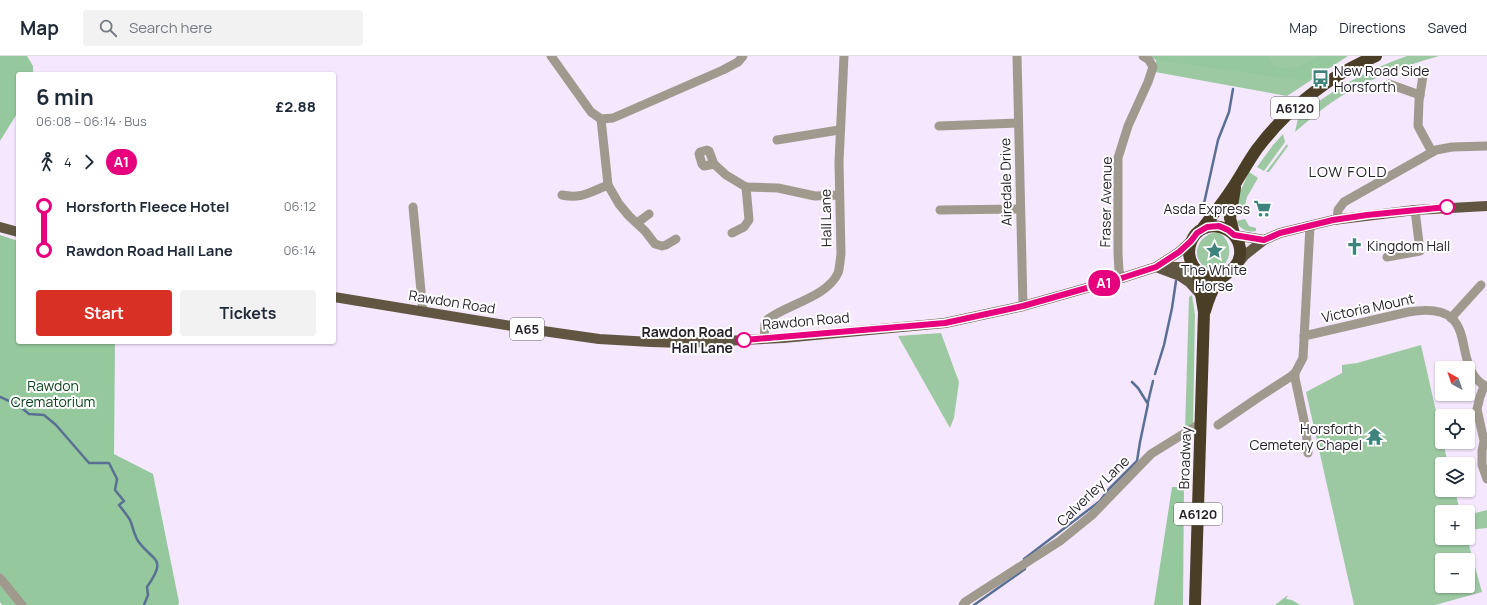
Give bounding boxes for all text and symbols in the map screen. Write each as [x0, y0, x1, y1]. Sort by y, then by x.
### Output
search box [83, 10, 363, 46]
text: Map [20, 15, 59, 41]
icon: search [97, 17, 119, 39]
text: Search here [129, 17, 212, 38]
text: Map [1289, 18, 1317, 37]
text: Directions [1339, 18, 1406, 37]
text: Saved [1428, 18, 1467, 37]
place label: New Road Side Horsforth [1334, 61, 1429, 96]
bus stop icon: New Road Side Horsforth [1311, 69, 1331, 89]
text: 6 min [36, 82, 94, 112]
text: £2.88 [276, 96, 316, 117]
road number: A6120 [1271, 97, 1319, 119]
text: 06:08 – 06:14 · Bus [36, 112, 147, 130]
street label: Airedale Drive [995, 138, 1016, 226]
icon: walk [36, 151, 58, 173]
icon: forward [78, 151, 100, 173]
text: A1 [114, 152, 129, 171]
text: 4 [64, 153, 72, 171]
street label: Fraser Avenue [1095, 156, 1116, 248]
district label: LOW FOLD [1309, 161, 1387, 182]
street label: Hall Lane [815, 189, 836, 247]
text: Horsforth Fleece Hotel [66, 196, 229, 217]
text: 06:12 [284, 197, 316, 215]
place label: Asda Express [1163, 199, 1250, 218]
supermarket icon: Asda Express [1253, 199, 1273, 219]
unlabelled marker [1439, 199, 1455, 215]
church icon: Kingdom Hall [1344, 236, 1364, 256]
place label: Kingdom Hall [1367, 236, 1450, 255]
text: Rawdon Road Hall Lane [66, 240, 233, 261]
place icon: The White Horse [1204, 240, 1224, 260]
text: 06:14 [283, 241, 316, 259]
place label: The White Horse [1181, 260, 1247, 295]
line badge: A1 [1086, 270, 1122, 296]
text: A1 [1096, 273, 1112, 292]
street label: Rawdon Road [407, 285, 497, 318]
street label: Victoria Mount [1320, 288, 1416, 327]
button: Start [36, 290, 172, 336]
button: Tickets [180, 290, 316, 336]
street label: Rawdon Road [761, 307, 850, 334]
road number: A65 [510, 318, 544, 340]
place label: Rawdon Road Hall Lane [642, 322, 733, 357]
marker: Rawdon Road Hall Lane [736, 332, 752, 348]
north arrow [1435, 361, 1475, 401]
map controls [1435, 361, 1475, 593]
park label: Rawdon Crematorium [11, 376, 95, 411]
button: locate [1435, 409, 1475, 449]
place label: Horsforth Cemetery Chapel [1250, 419, 1362, 454]
street label: Broadway [1174, 426, 1195, 490]
temple icon: Horsforth Cemetery Chapel [1365, 427, 1385, 447]
street label: Calverley Lane [1052, 451, 1133, 530]
button: layers [1435, 457, 1475, 497]
road number: A6120 [1174, 503, 1222, 525]
button: + [1435, 505, 1475, 545]
button: − [1435, 553, 1475, 593]

